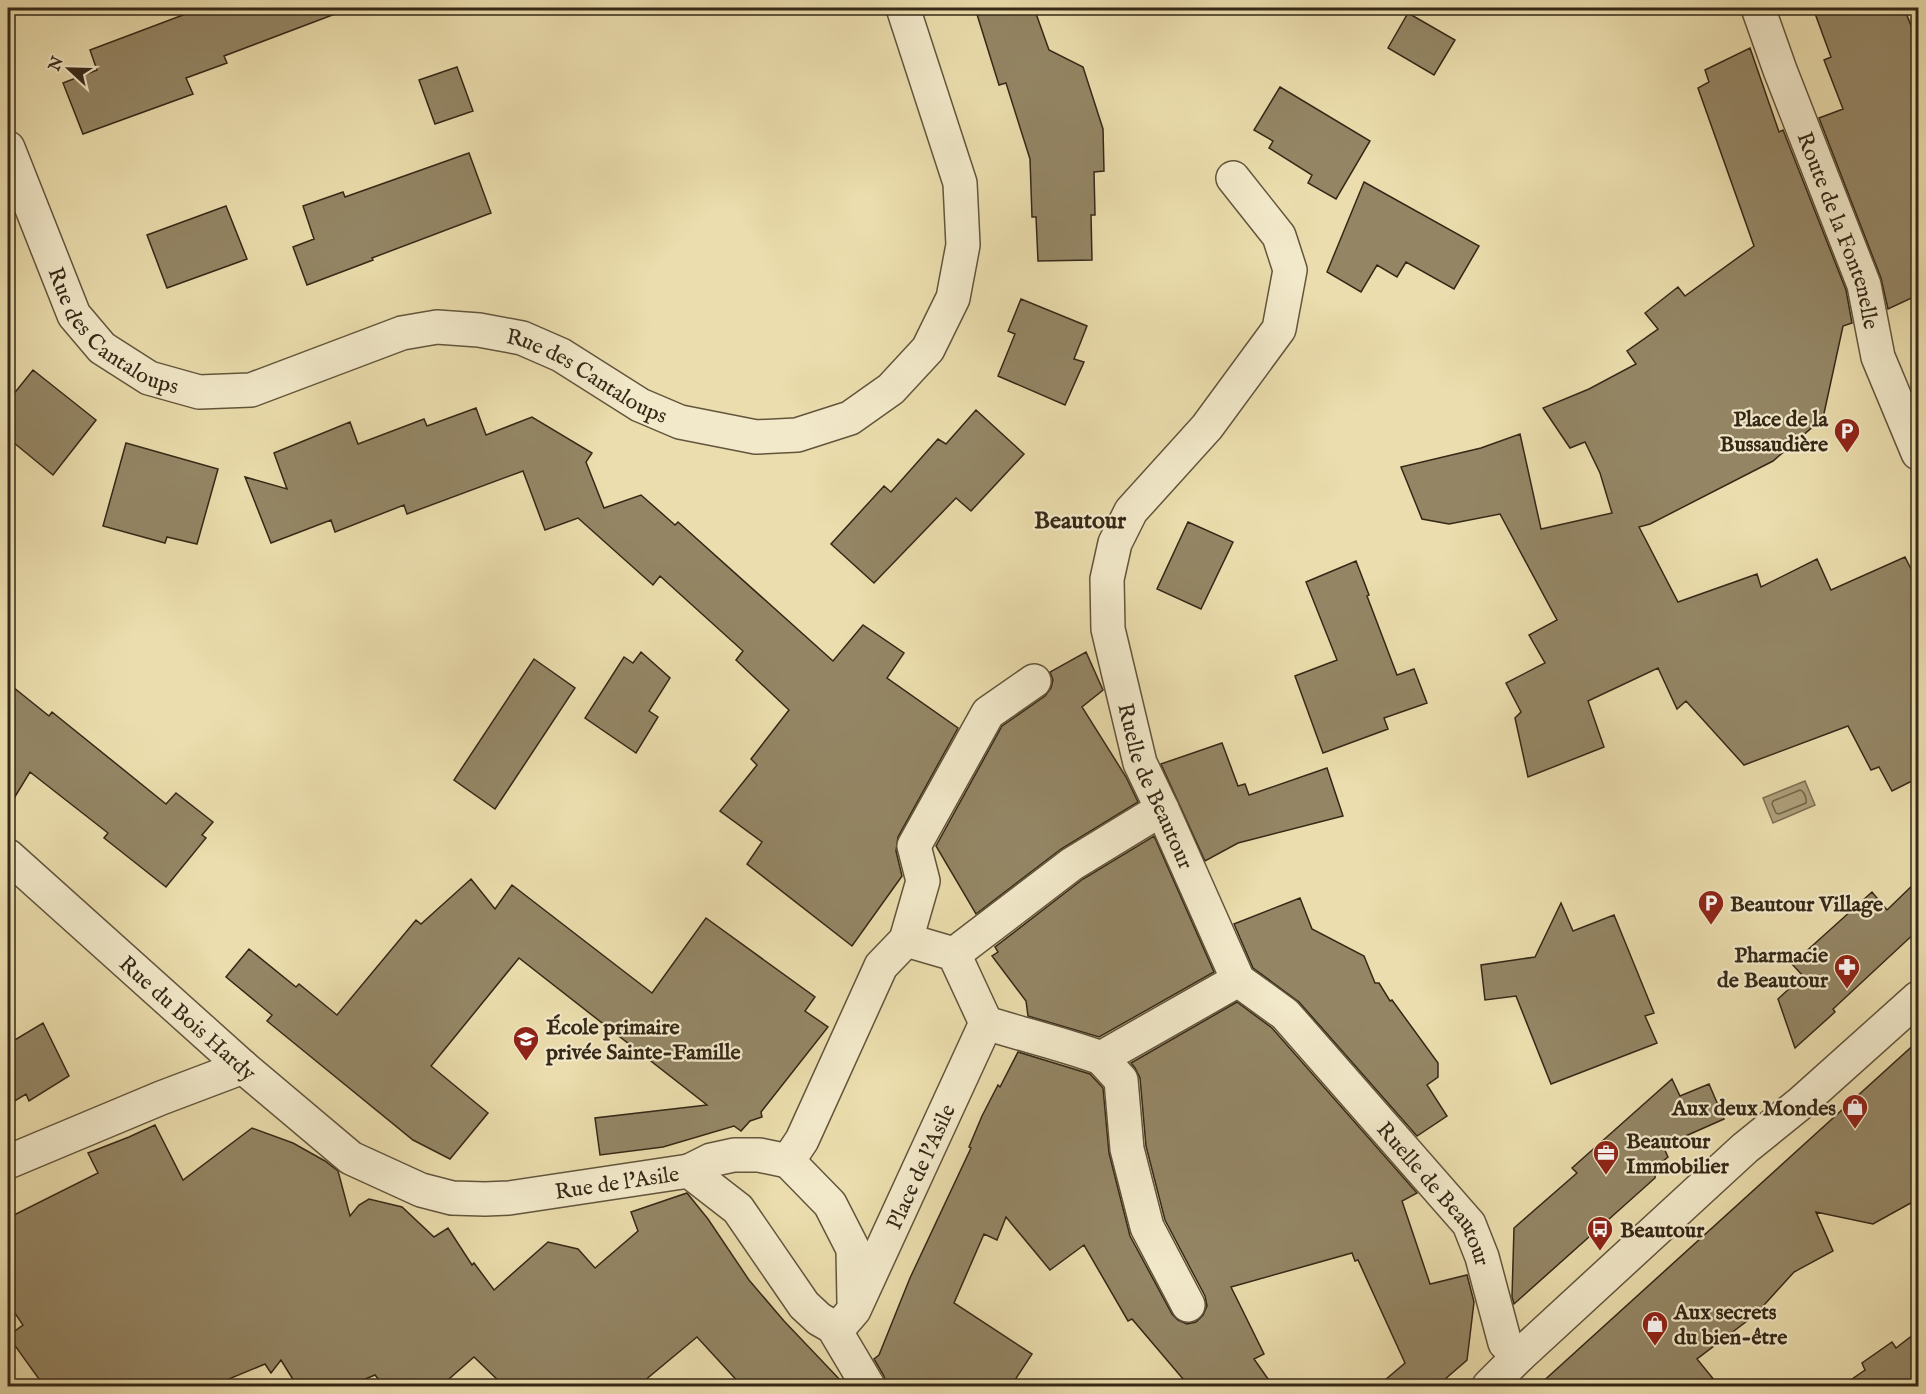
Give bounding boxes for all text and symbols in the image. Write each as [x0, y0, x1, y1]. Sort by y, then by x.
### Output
north arrow [39, 39, 99, 99]
text: N [45, 54, 69, 75]
street label: Route de la Fontenelle [1790, 128, 1884, 332]
street label: Rue des Cantaloups [41, 263, 182, 402]
street label: Rue des Cantaloups [504, 323, 671, 431]
place label: Place de la Bussaudière [1720, 406, 1828, 459]
parking icon: Place de la Bussaudière [1832, 416, 1862, 454]
district label: Beautour [1034, 506, 1126, 537]
street label: Ruelle de Beautour [1110, 701, 1199, 874]
parking icon: Beautour Village [1696, 888, 1726, 926]
place label: Beautour Village [1730, 891, 1883, 919]
place label: Pharmacie de Beautour [1717, 942, 1829, 995]
street label: Rue du Bois Hardy [112, 950, 261, 1088]
pharmacy icon: Pharmacie de Beautour [1832, 952, 1862, 990]
place label: École primaire privée Sainte-Famille [545, 1014, 741, 1067]
school or university icon: École primaire privée Sainte-Famille [511, 1024, 541, 1062]
shop icon: Aux deux Mondes [1840, 1092, 1870, 1130]
place label: Aux deux Mondes [1671, 1095, 1836, 1123]
street label: Place de l'Asile [881, 1100, 963, 1234]
street label: Ruelle de Beautour [1370, 1116, 1496, 1269]
place label: Beautour Immobilier [1626, 1128, 1730, 1181]
office icon: Beautour Immobilier [1591, 1138, 1621, 1176]
street label: Rue de l'Asile [553, 1161, 681, 1207]
bus stop icon: Beautour [1585, 1214, 1615, 1252]
place label: Beautour [1620, 1217, 1705, 1245]
place label: Aux secrets du bien-être [1673, 1299, 1787, 1352]
shop icon: Aux secrets du bien-être [1640, 1309, 1670, 1347]

